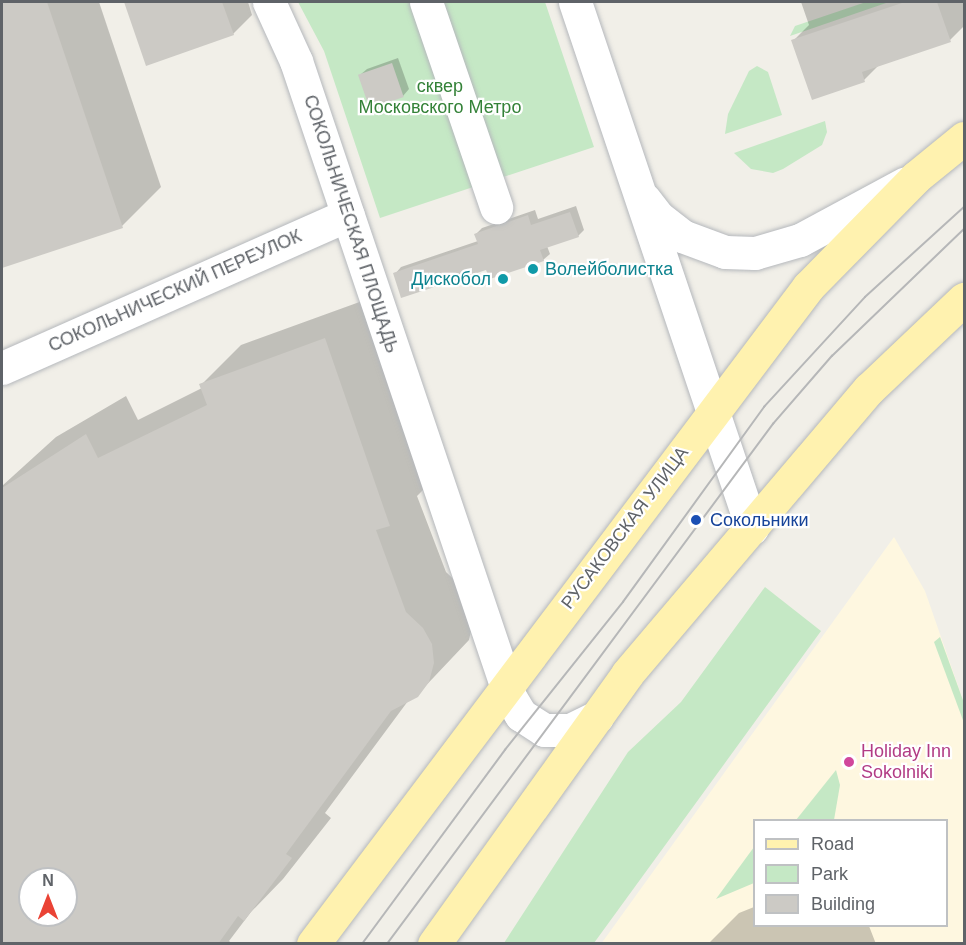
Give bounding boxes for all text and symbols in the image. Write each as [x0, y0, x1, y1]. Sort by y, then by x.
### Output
park label: сквер Московского Метро [359, 76, 521, 118]
street label: СОКОЛЬНИЧЕСКАЯ ПЛОЩАДЬ [299, 92, 403, 356]
street label: СОКОЛЬНИЧЕСКИЙ ПЕРЕУЛОК [45, 225, 305, 357]
place label: Волейболистка [545, 258, 673, 280]
marker: Волейболистка [526, 262, 540, 276]
place label: Дискобол [411, 268, 491, 290]
marker: Дискобол [496, 272, 510, 286]
street label: РУСАКОВСКАЯ УЛИЦА [557, 443, 693, 613]
place label: Сокольники [710, 509, 809, 531]
marker: Сокольники [687, 511, 705, 529]
place label: Holiday Inn Sokolniki [861, 741, 951, 783]
marker: Holiday Inn Sokolniki [842, 755, 856, 769]
legend [753, 819, 948, 927]
text: Road [811, 834, 854, 854]
text: Park [811, 864, 848, 884]
north arrow [18, 867, 78, 927]
text: N [42, 872, 54, 889]
text: Building [811, 894, 875, 914]

